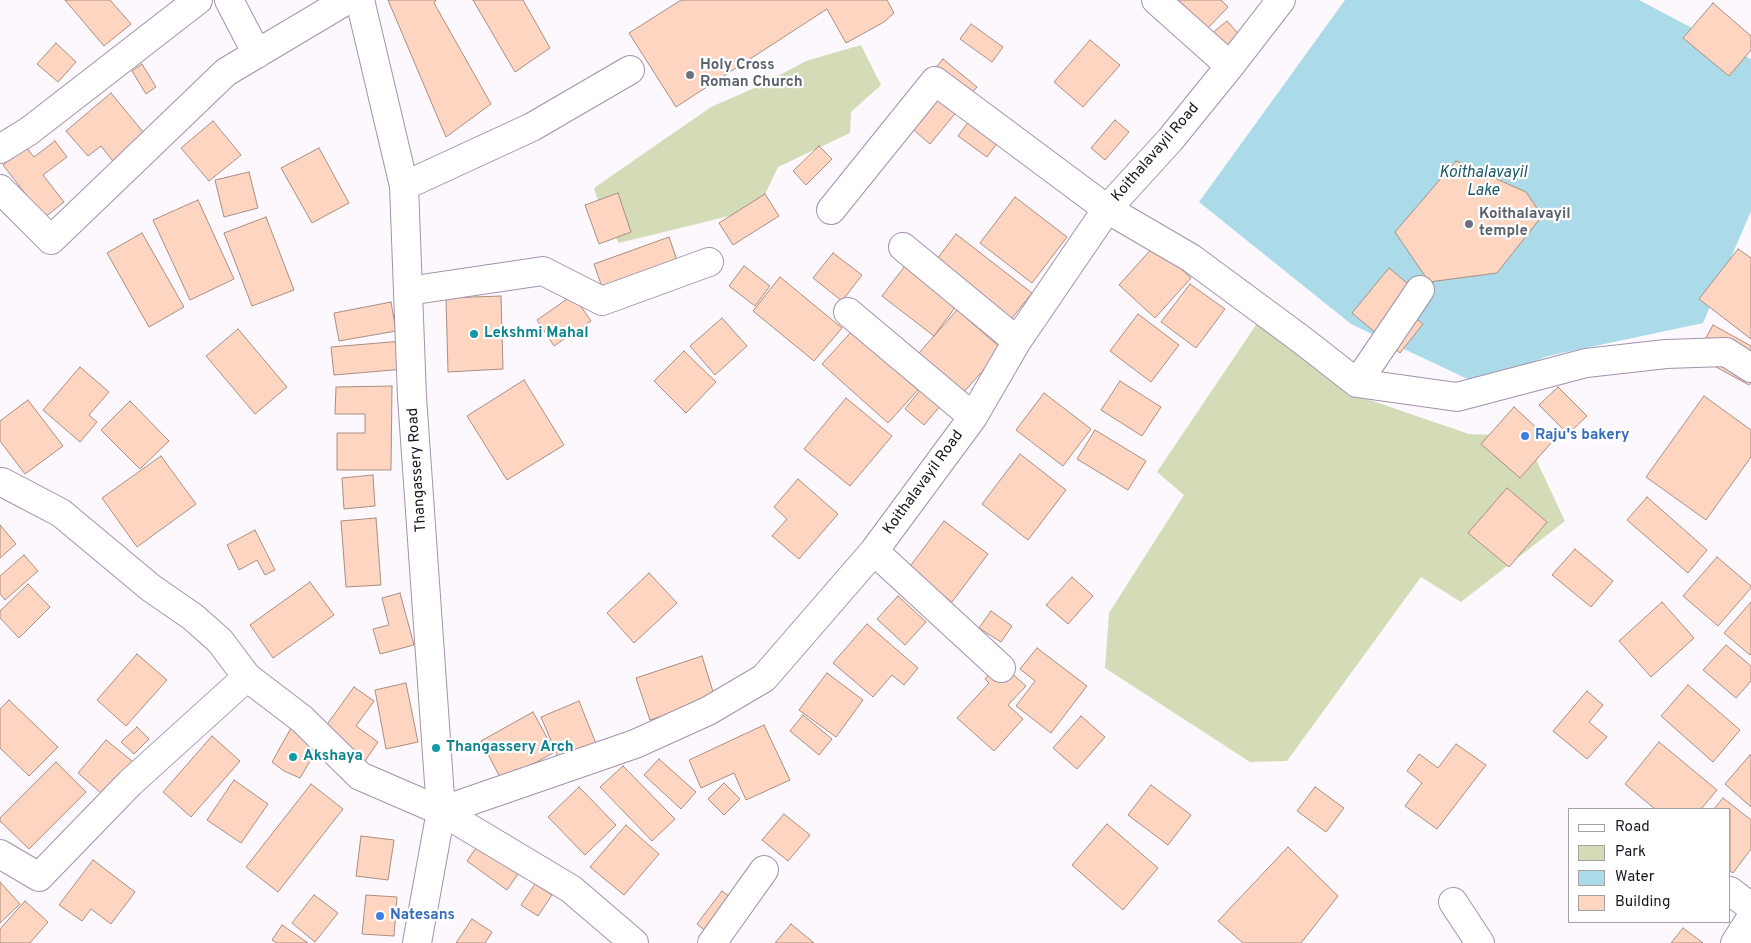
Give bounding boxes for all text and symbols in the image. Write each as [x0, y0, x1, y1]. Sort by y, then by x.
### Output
place label: Holy Cross Roman Church [700, 57, 803, 92]
marker: Holy Cross Roman Church [684, 69, 696, 81]
street label: Koithalavayil Road [1108, 100, 1204, 206]
water label: Koithalavayil Lake [1439, 164, 1527, 202]
place label: Koithalavayil temple [1479, 206, 1571, 241]
marker: Koithalavayil temple [1463, 218, 1475, 230]
place label: Lekshmi Mahal [484, 325, 589, 343]
marker: Lekshmi Mahal [468, 328, 480, 340]
street label: Thangassery Road [405, 407, 431, 533]
street label: Koithalavayil Road [880, 427, 968, 539]
place label: Raju's bakery [1535, 427, 1630, 445]
marker: Raju's bakery [1519, 430, 1531, 442]
place label: Thangassery Arch [446, 739, 574, 757]
marker: Thangassery Arch [430, 742, 442, 754]
place label: Akshaya [303, 748, 363, 766]
marker: Akshaya [287, 751, 299, 763]
legend [1568, 808, 1731, 923]
text: Road [1615, 818, 1650, 837]
text: Park [1615, 843, 1646, 862]
text: Water [1615, 868, 1654, 887]
text: Building [1615, 893, 1670, 912]
place label: Natesans [390, 907, 455, 925]
marker: Natesans [374, 910, 386, 922]

